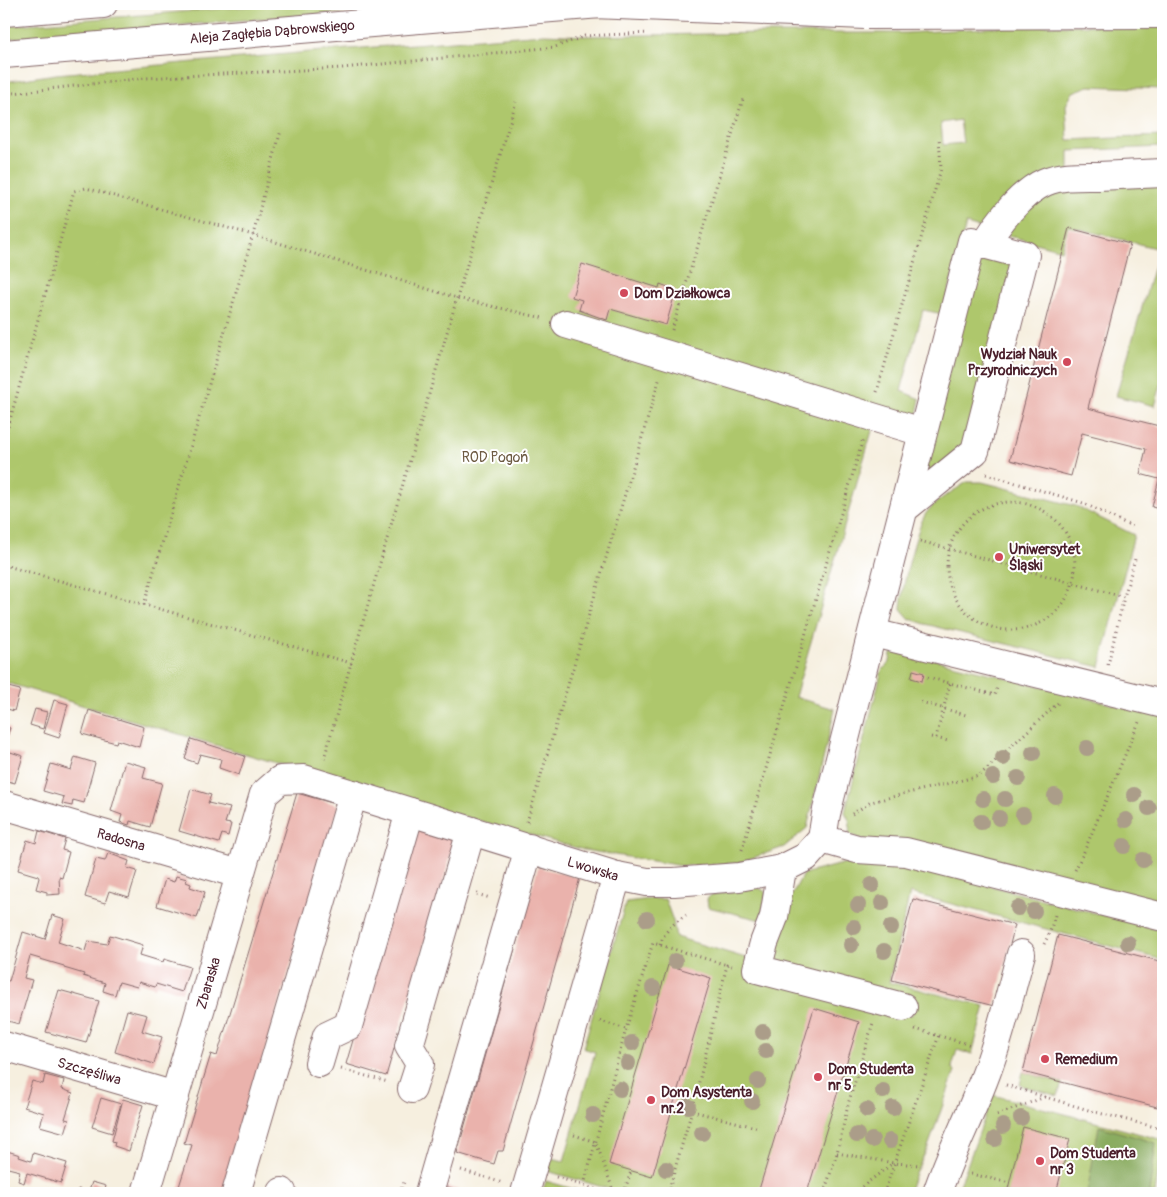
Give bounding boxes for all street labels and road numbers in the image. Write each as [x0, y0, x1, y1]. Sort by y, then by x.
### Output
street label: Aleja Zagłębia Dąbrowskiego [189, 17, 356, 47]
street label: Radosna [95, 825, 147, 855]
street label: Lwowska [565, 853, 621, 885]
street label: Zbaraska [193, 955, 224, 1011]
street label: Szczęśliwa [55, 1054, 123, 1089]

